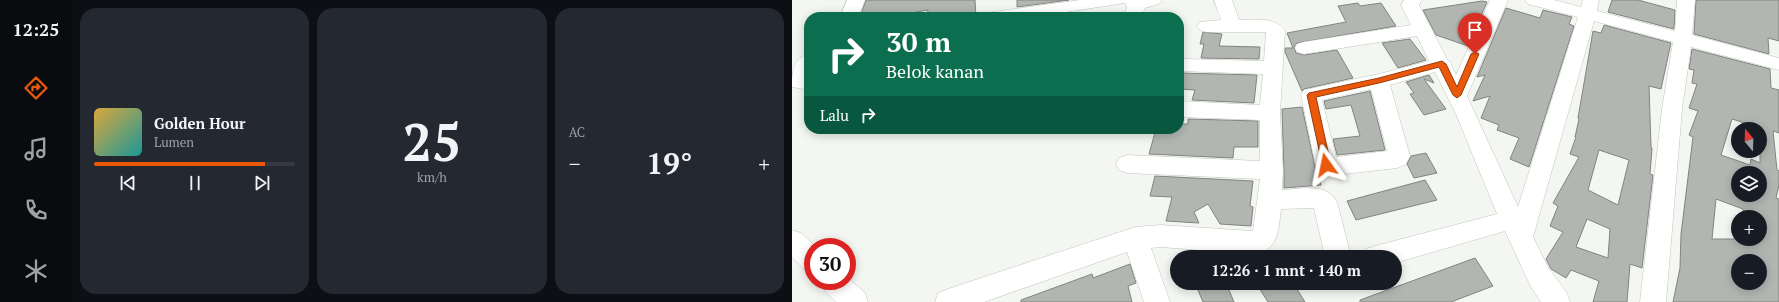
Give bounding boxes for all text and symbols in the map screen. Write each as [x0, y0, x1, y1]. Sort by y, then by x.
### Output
pin [1458, 13, 1492, 54]
text: 12:25 [13, 17, 59, 41]
icon: arrive [1464, 19, 1486, 41]
text: 30 m [886, 23, 951, 60]
icon: right [820, 28, 872, 80]
text: Belok kanan [886, 59, 984, 83]
icon: directions [22, 74, 50, 102]
icon: right [857, 104, 879, 126]
text: Lalu [820, 105, 849, 125]
text: 25 [403, 107, 461, 176]
text: Golden Hour [154, 113, 246, 133]
north arrow [1731, 122, 1767, 158]
map controls [1731, 122, 1767, 290]
text: AC [569, 123, 585, 141]
text: Lumen [154, 133, 194, 151]
icon: music [22, 135, 50, 163]
text: 19° [646, 143, 692, 183]
position arrow [1305, 144, 1347, 186]
text: − [569, 149, 580, 178]
text: + [758, 149, 770, 178]
button: layers [1731, 166, 1767, 202]
text: km/h [417, 168, 447, 186]
icon: previous [117, 172, 139, 194]
icon: pause [184, 172, 206, 194]
icon: next [251, 172, 273, 194]
icon: phone [22, 196, 50, 224]
button: + [1731, 210, 1767, 246]
speed limit sign: 30 [804, 238, 856, 290]
button: − [1731, 254, 1767, 290]
icon: climate [22, 257, 50, 285]
text: 12:26 · 1 mnt · 140 m [1211, 260, 1361, 280]

